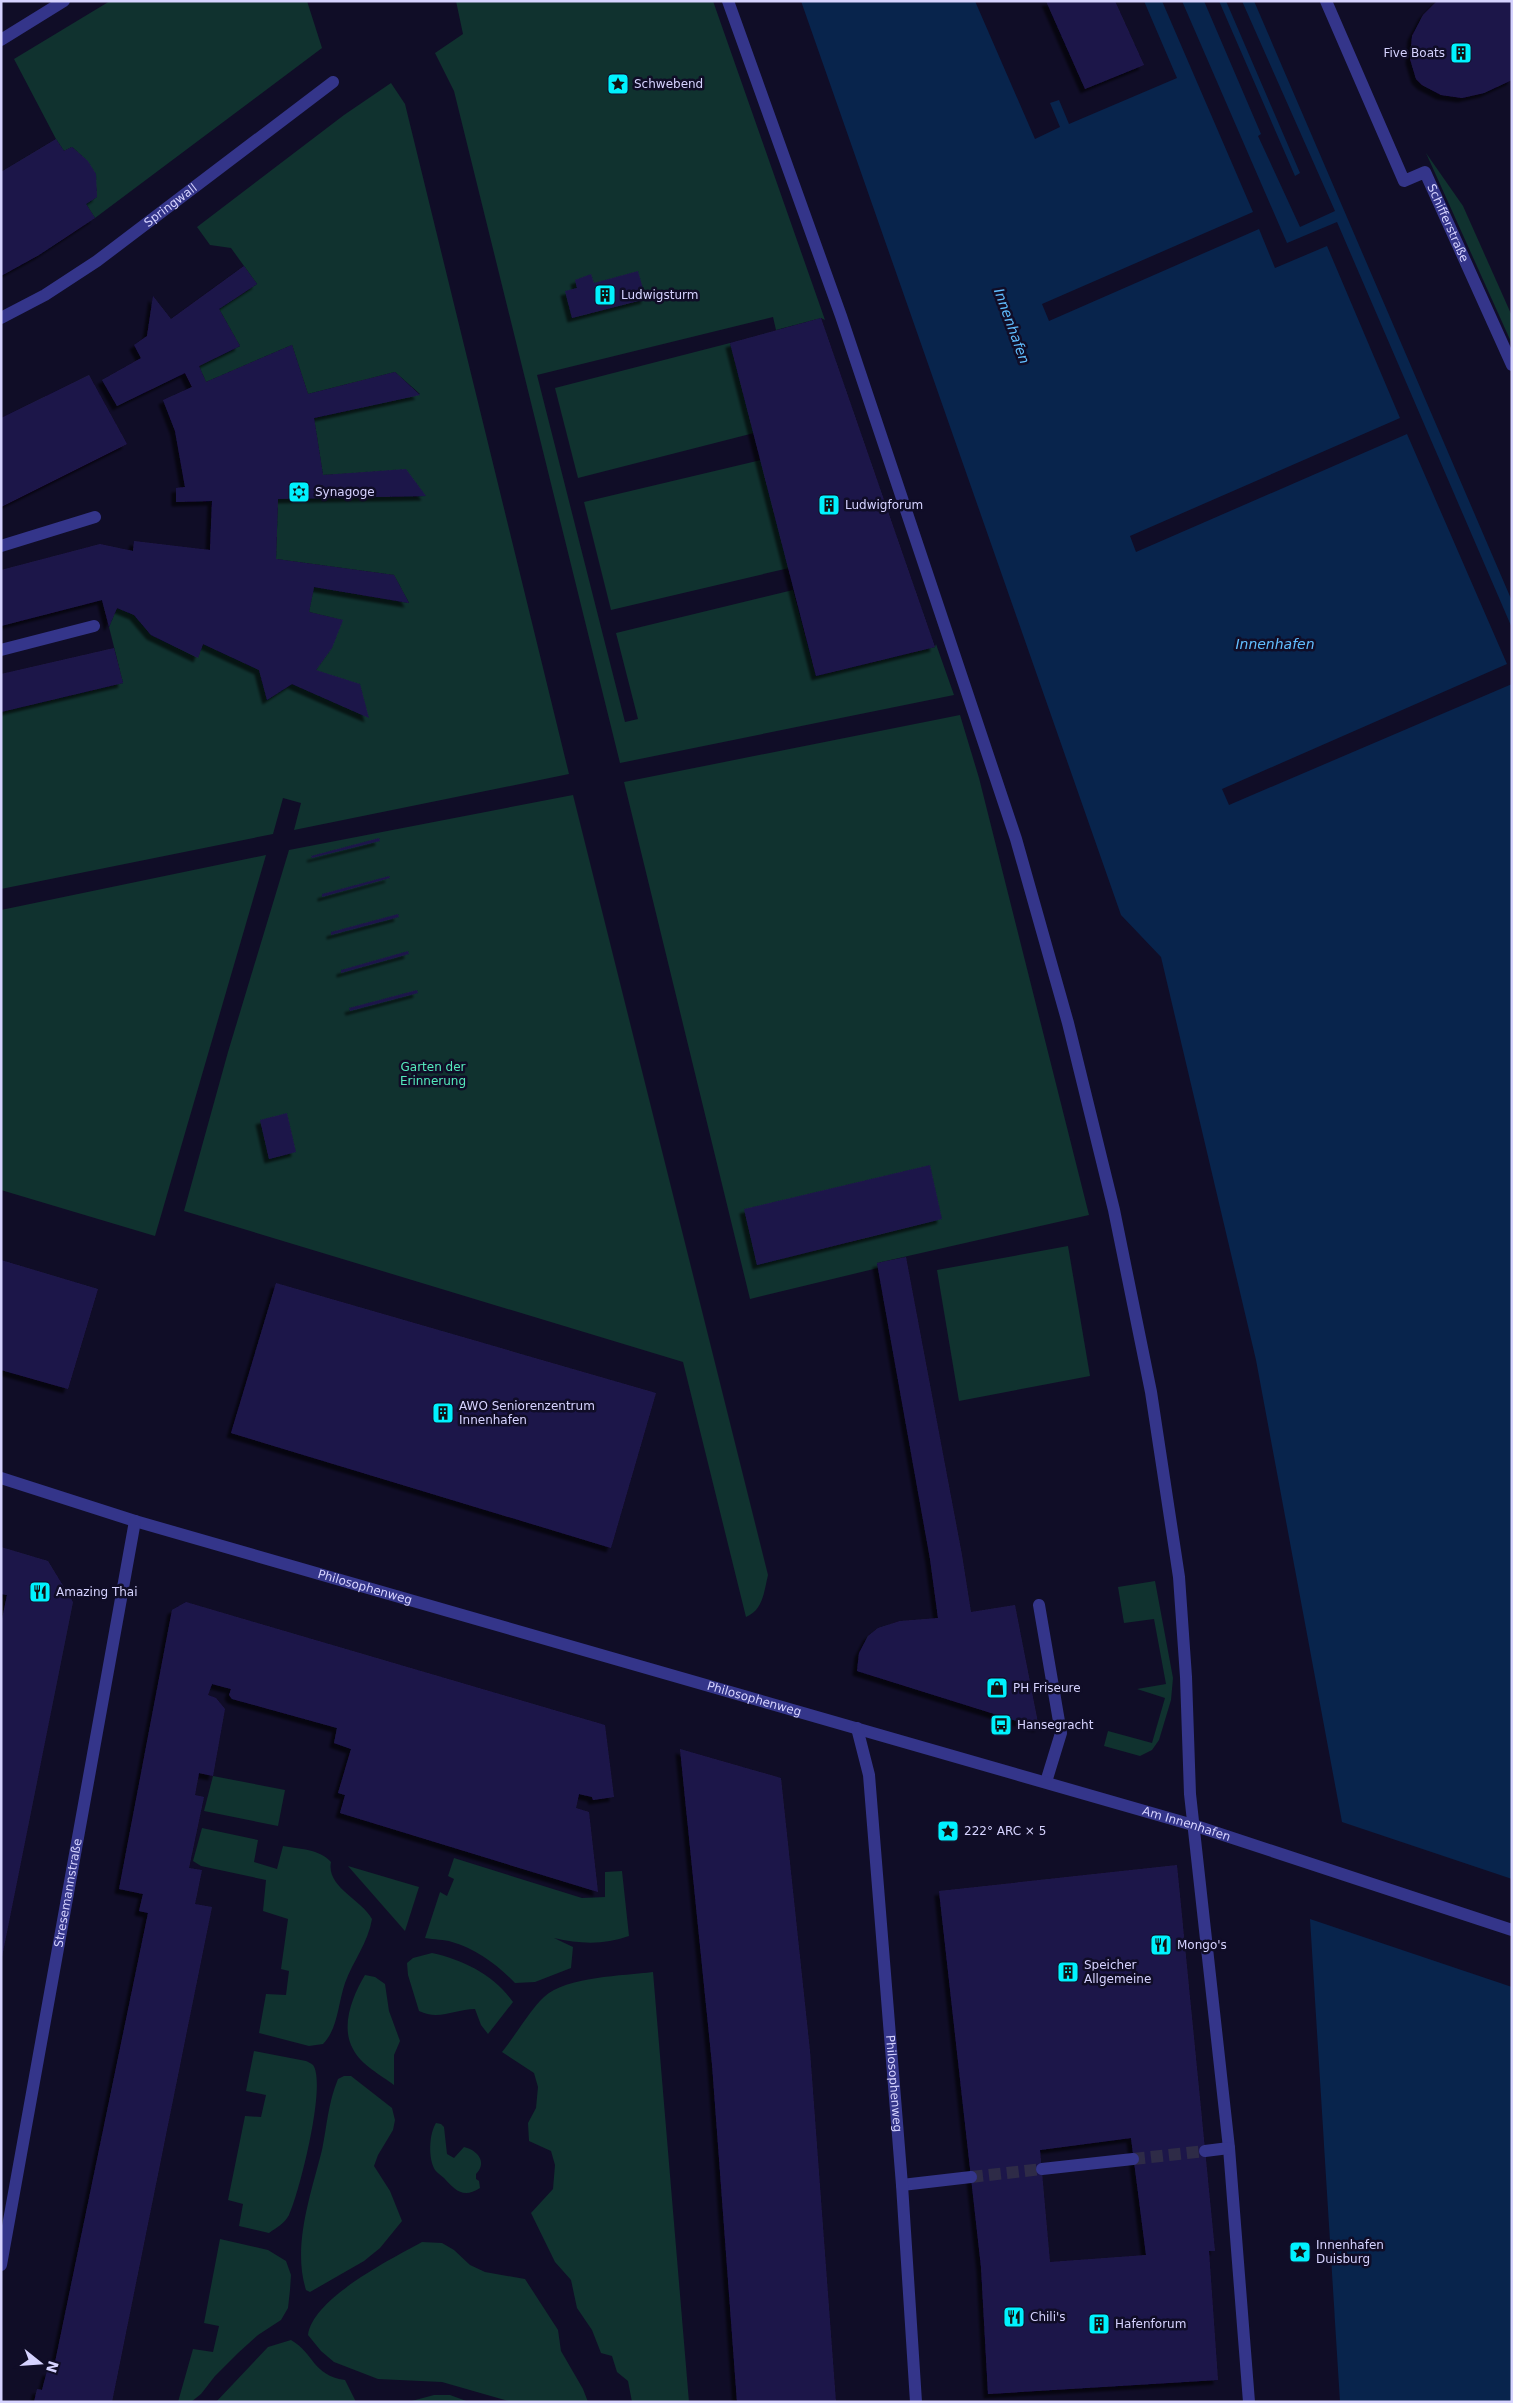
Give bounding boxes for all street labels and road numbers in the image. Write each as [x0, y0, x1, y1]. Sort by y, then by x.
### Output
street label: Springwall [141, 181, 200, 230]
street label: Schifferstraße [1424, 182, 1472, 264]
street label: Philosophenweg [316, 1567, 414, 1607]
street label: Philosophenweg [705, 1679, 803, 1719]
street label: Am Innenhafen [1141, 1804, 1233, 1844]
street label: Stresemannstraße [51, 1837, 85, 1949]
street label: Philosophenweg [883, 2034, 905, 2133]

